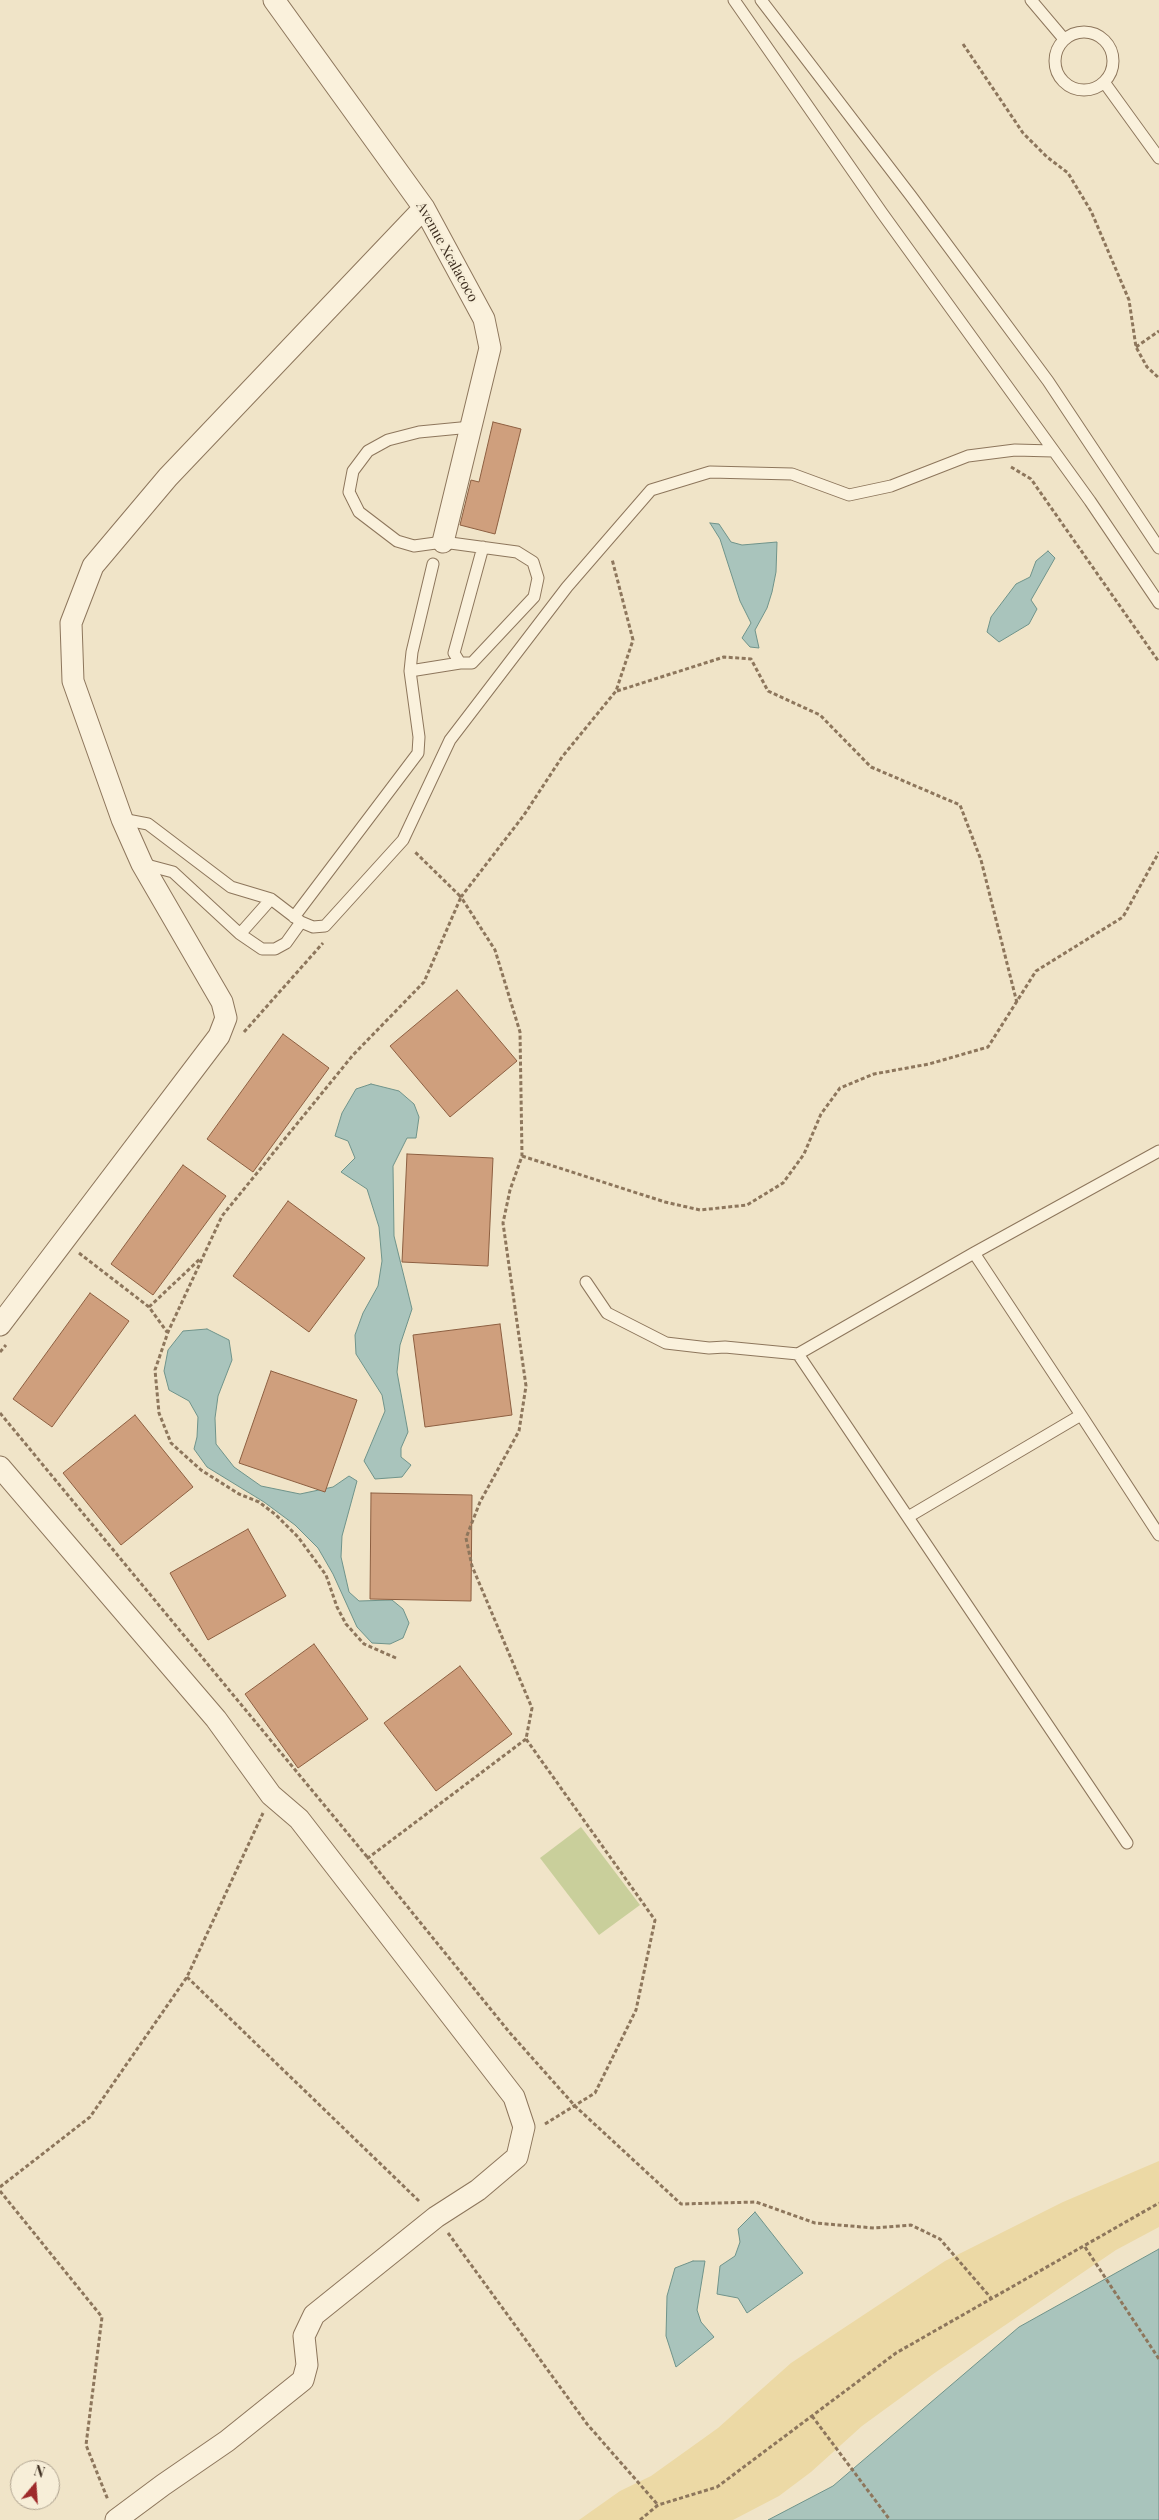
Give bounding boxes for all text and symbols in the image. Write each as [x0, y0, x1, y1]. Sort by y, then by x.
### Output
street label: Avenue Xcalacoco [413, 199, 481, 305]
north arrow [10, 2460, 60, 2510]
text: N [32, 2461, 47, 2482]

